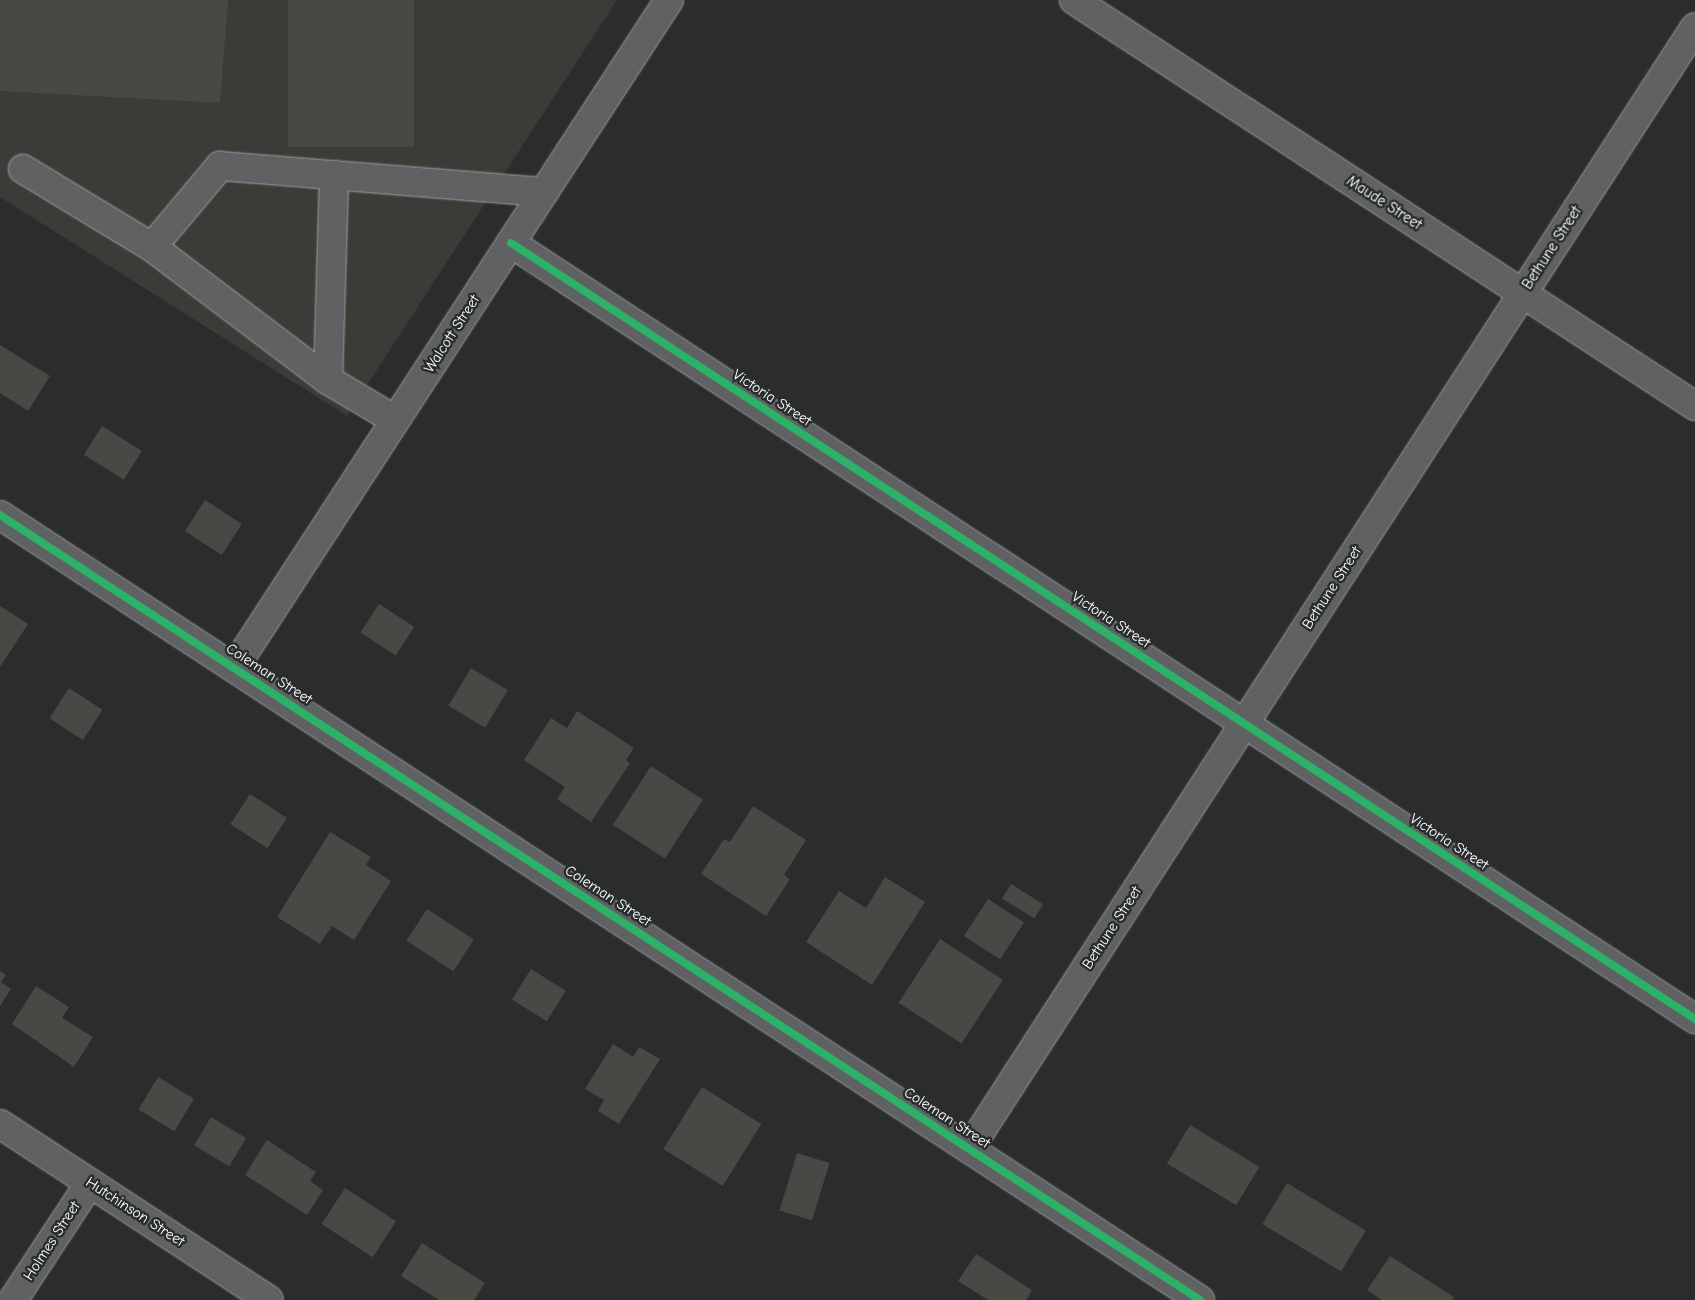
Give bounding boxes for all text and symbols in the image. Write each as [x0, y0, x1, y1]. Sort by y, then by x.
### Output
street label: Maude Street [1343, 172, 1425, 234]
street label: Bethune Street [1519, 203, 1585, 293]
street label: Walcott Street [420, 292, 484, 376]
street label: Victoria Street [729, 366, 815, 430]
street label: Bethune Street [1299, 543, 1365, 633]
street label: Victoria Street [1068, 588, 1154, 652]
street label: Coleman Street [223, 640, 315, 708]
street label: Victoria Street [1406, 810, 1492, 874]
street label: Coleman Street [562, 862, 654, 930]
street label: Bethune Street [1079, 883, 1145, 973]
street label: Coleman Street [901, 1084, 993, 1152]
street label: Hutchinson Street [82, 1173, 188, 1251]
street label: Holmes Street [20, 1198, 84, 1284]

